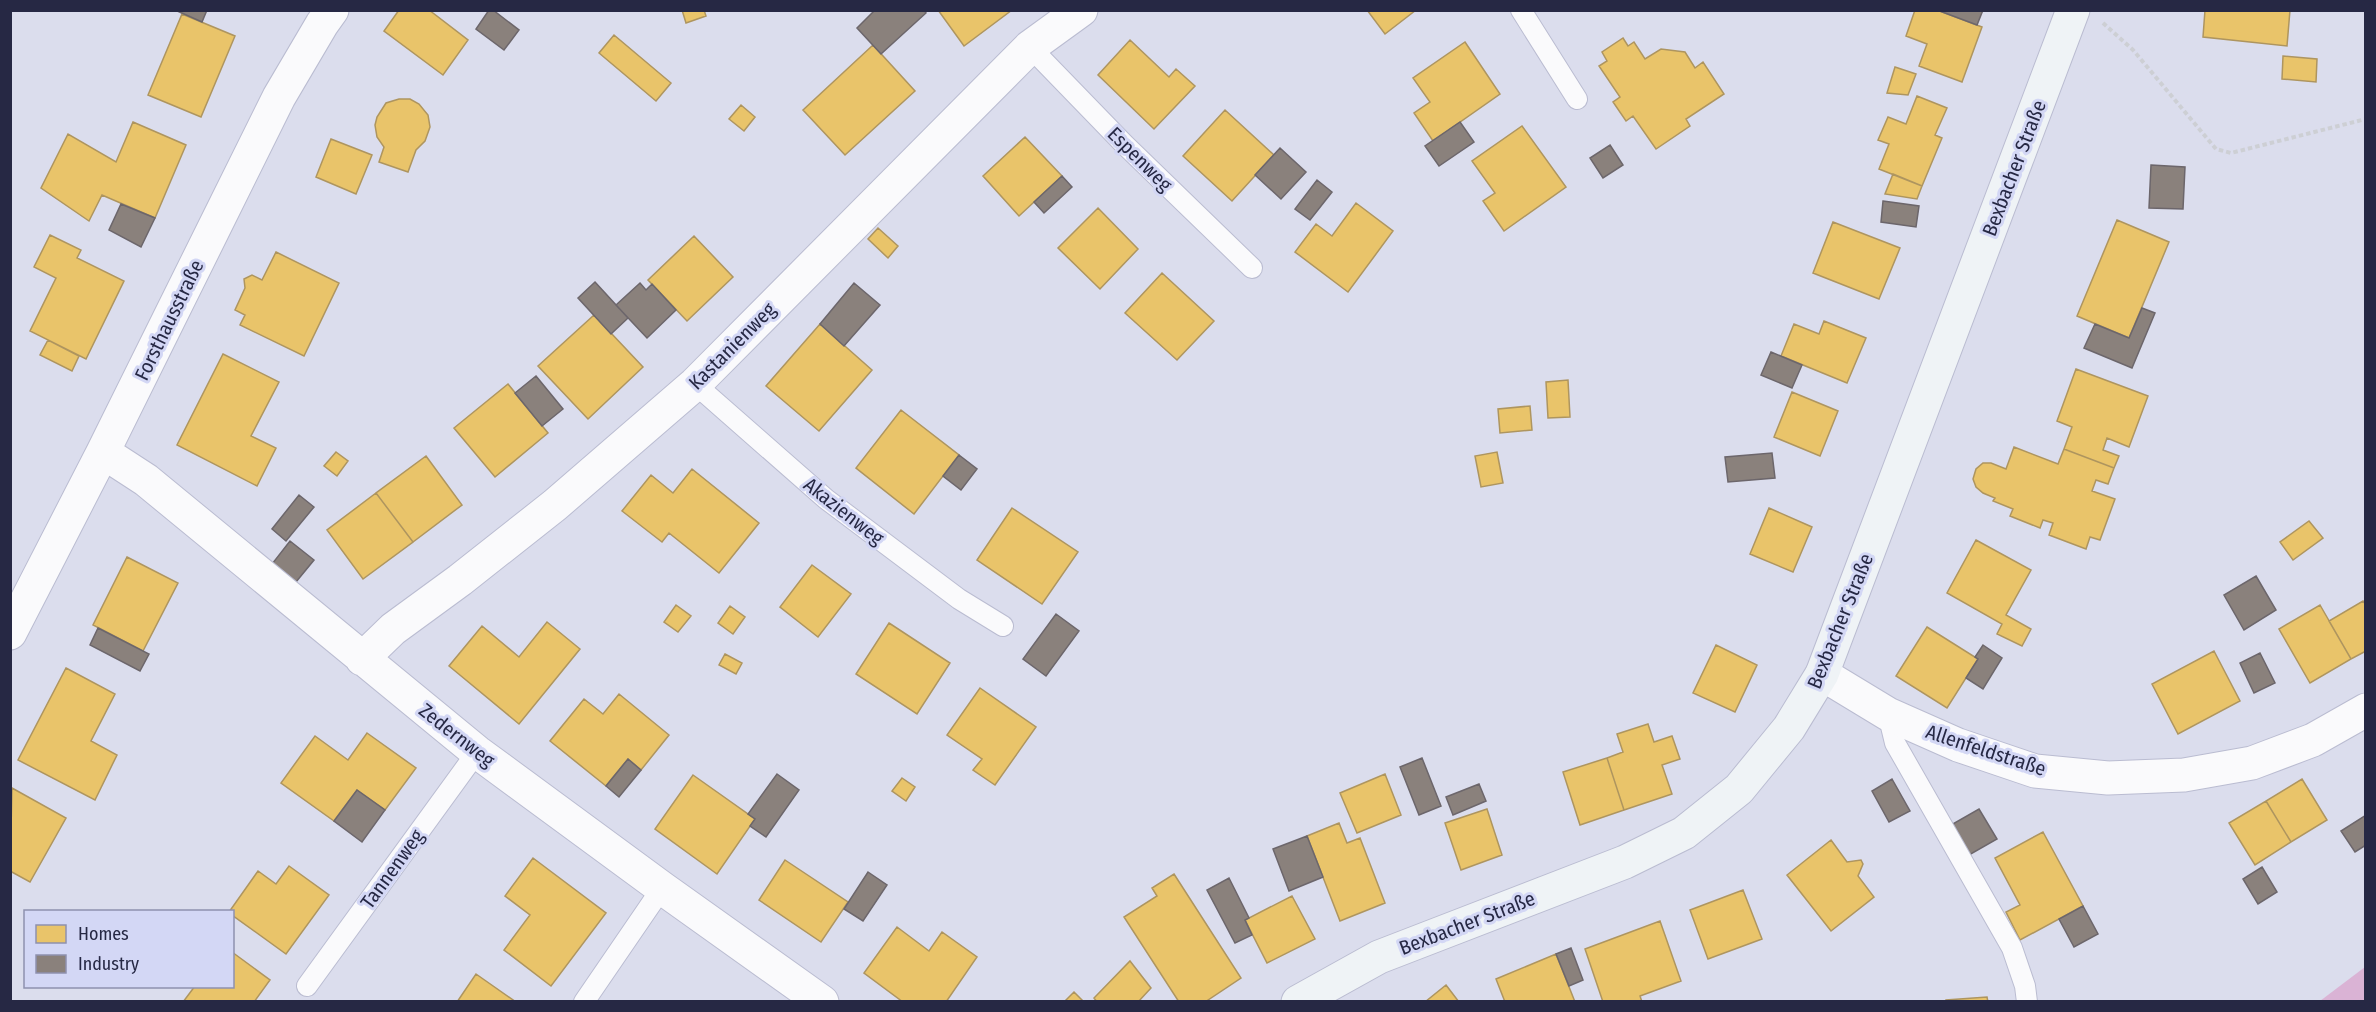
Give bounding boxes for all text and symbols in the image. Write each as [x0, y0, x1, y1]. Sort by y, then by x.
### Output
street label: Bexbacher Straße [1977, 97, 2051, 239]
street label: Espenweg [1103, 122, 1178, 197]
street label: Forsthausstraße [129, 256, 209, 384]
street label: Kastanienweg [683, 297, 781, 395]
street label: Akazienweg [799, 472, 889, 550]
street label: Bexbacher Straße [1802, 550, 1878, 692]
street label: Zedernweg [414, 698, 500, 772]
street label: Allenfeldstraße [1923, 719, 2049, 781]
street label: Tannenweg [355, 824, 429, 913]
street label: Bexbacher Straße [1396, 886, 1538, 960]
legend [24, 910, 234, 988]
text: Homes [78, 923, 129, 945]
text: Industry [78, 953, 139, 975]

